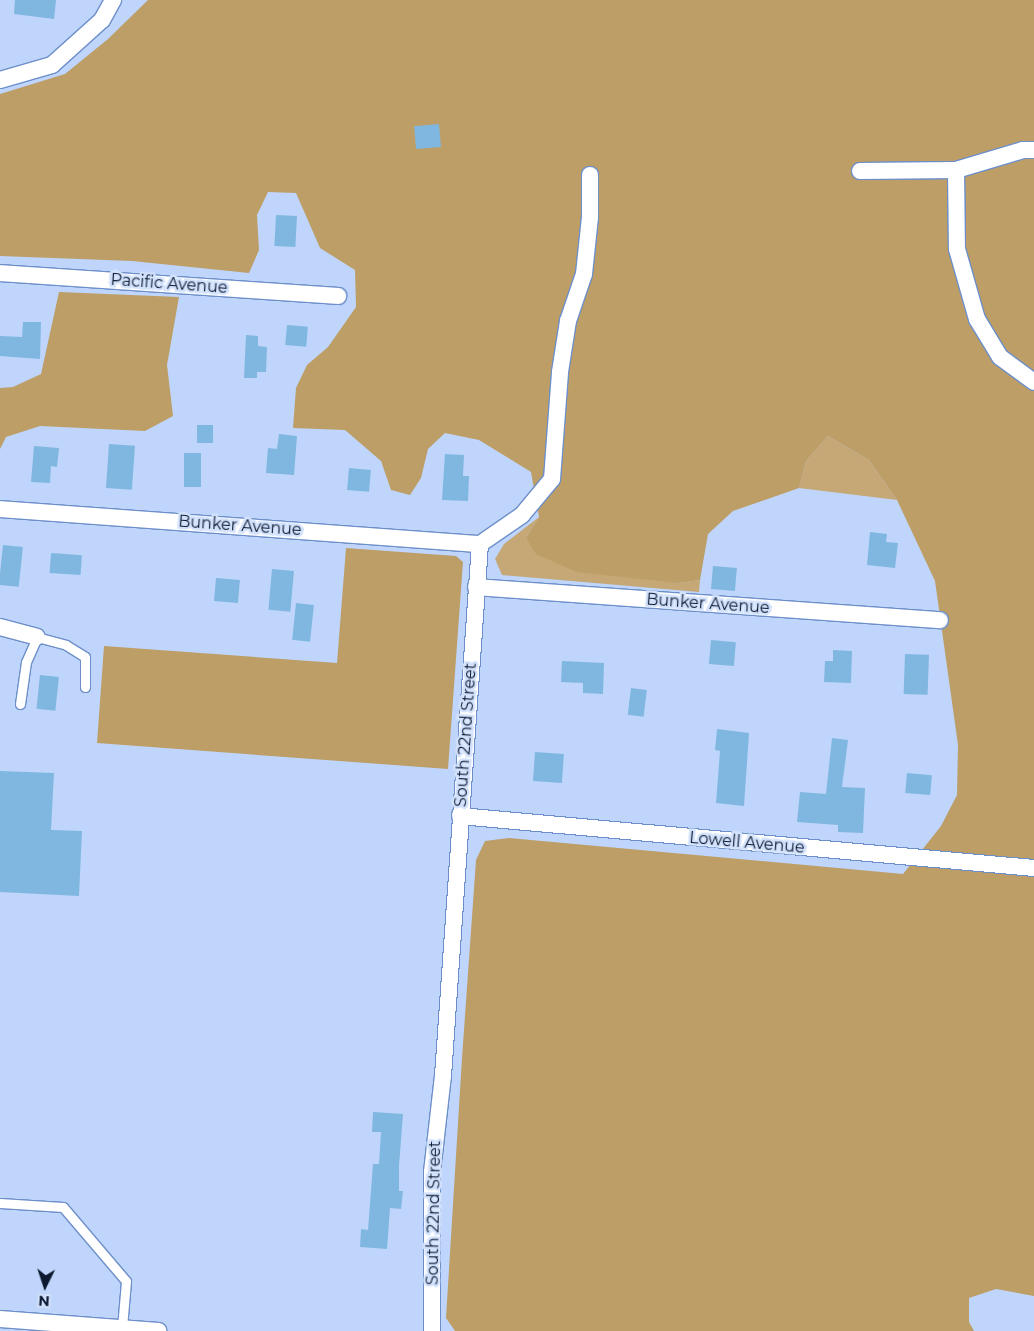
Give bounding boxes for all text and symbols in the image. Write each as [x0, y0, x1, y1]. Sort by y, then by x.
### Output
street label: Pacific Avenue [110, 270, 228, 298]
street label: Bunker Avenue [178, 512, 302, 540]
street label: Bunker Avenue [646, 590, 770, 618]
street label: South 22nd Street [451, 662, 481, 808]
street label: Lowell Avenue [689, 828, 805, 858]
street label: South 22nd Street [423, 1141, 445, 1285]
north arrow [20, 1261, 70, 1311]
text: N [38, 1292, 50, 1310]

